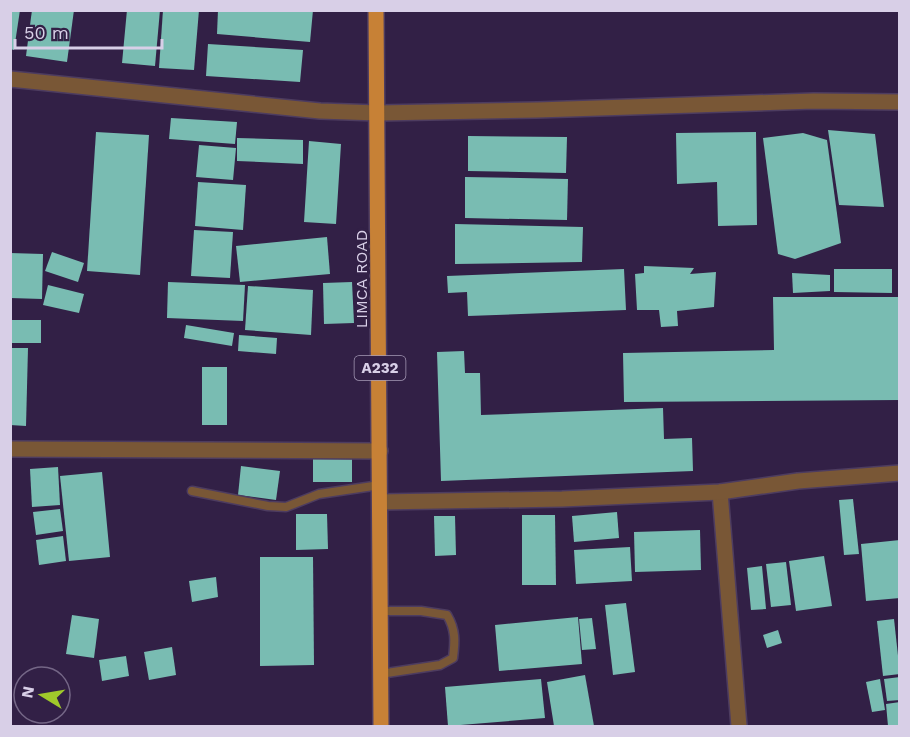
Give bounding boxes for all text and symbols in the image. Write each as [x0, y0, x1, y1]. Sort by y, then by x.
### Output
scale bar [15, 12, 162, 50]
text: 50 m [24, 22, 69, 43]
street label: LIMCA ROAD [352, 230, 371, 328]
road number: A232 [354, 356, 406, 380]
north arrow [12, 665, 72, 725]
text: N [17, 685, 38, 700]

